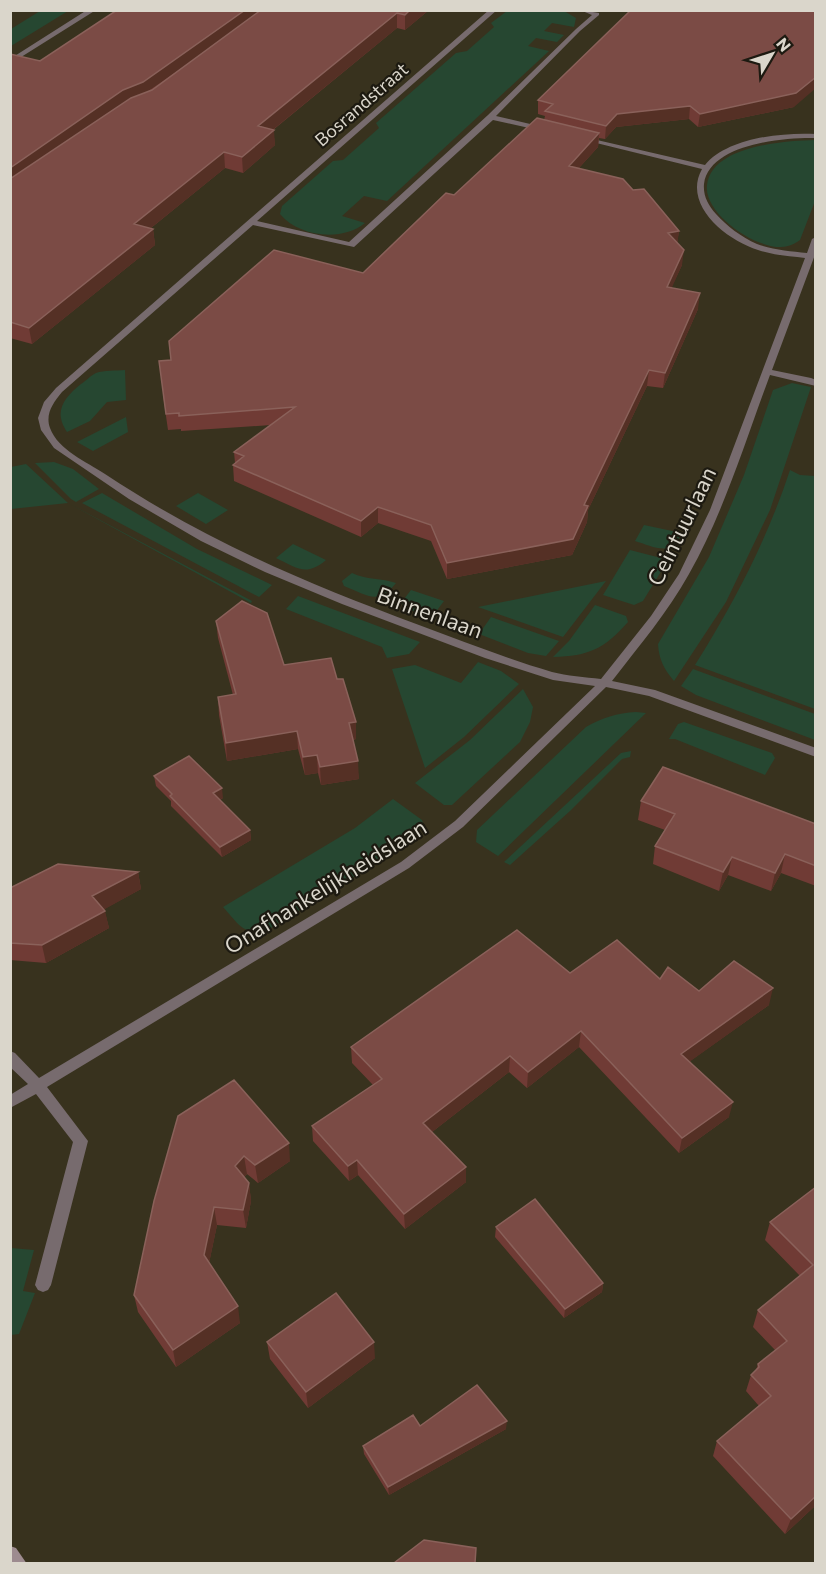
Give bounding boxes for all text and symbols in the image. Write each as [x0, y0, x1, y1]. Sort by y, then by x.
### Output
north arrow [742, 24, 802, 84]
text: N [773, 34, 795, 55]
street label: Bosrandstraat [310, 58, 412, 150]
street label: Ceintuurlaan [641, 462, 721, 590]
street label: Binnenlaan [373, 580, 487, 644]
street label: Onafhankelijkheidslaan [219, 813, 431, 959]

